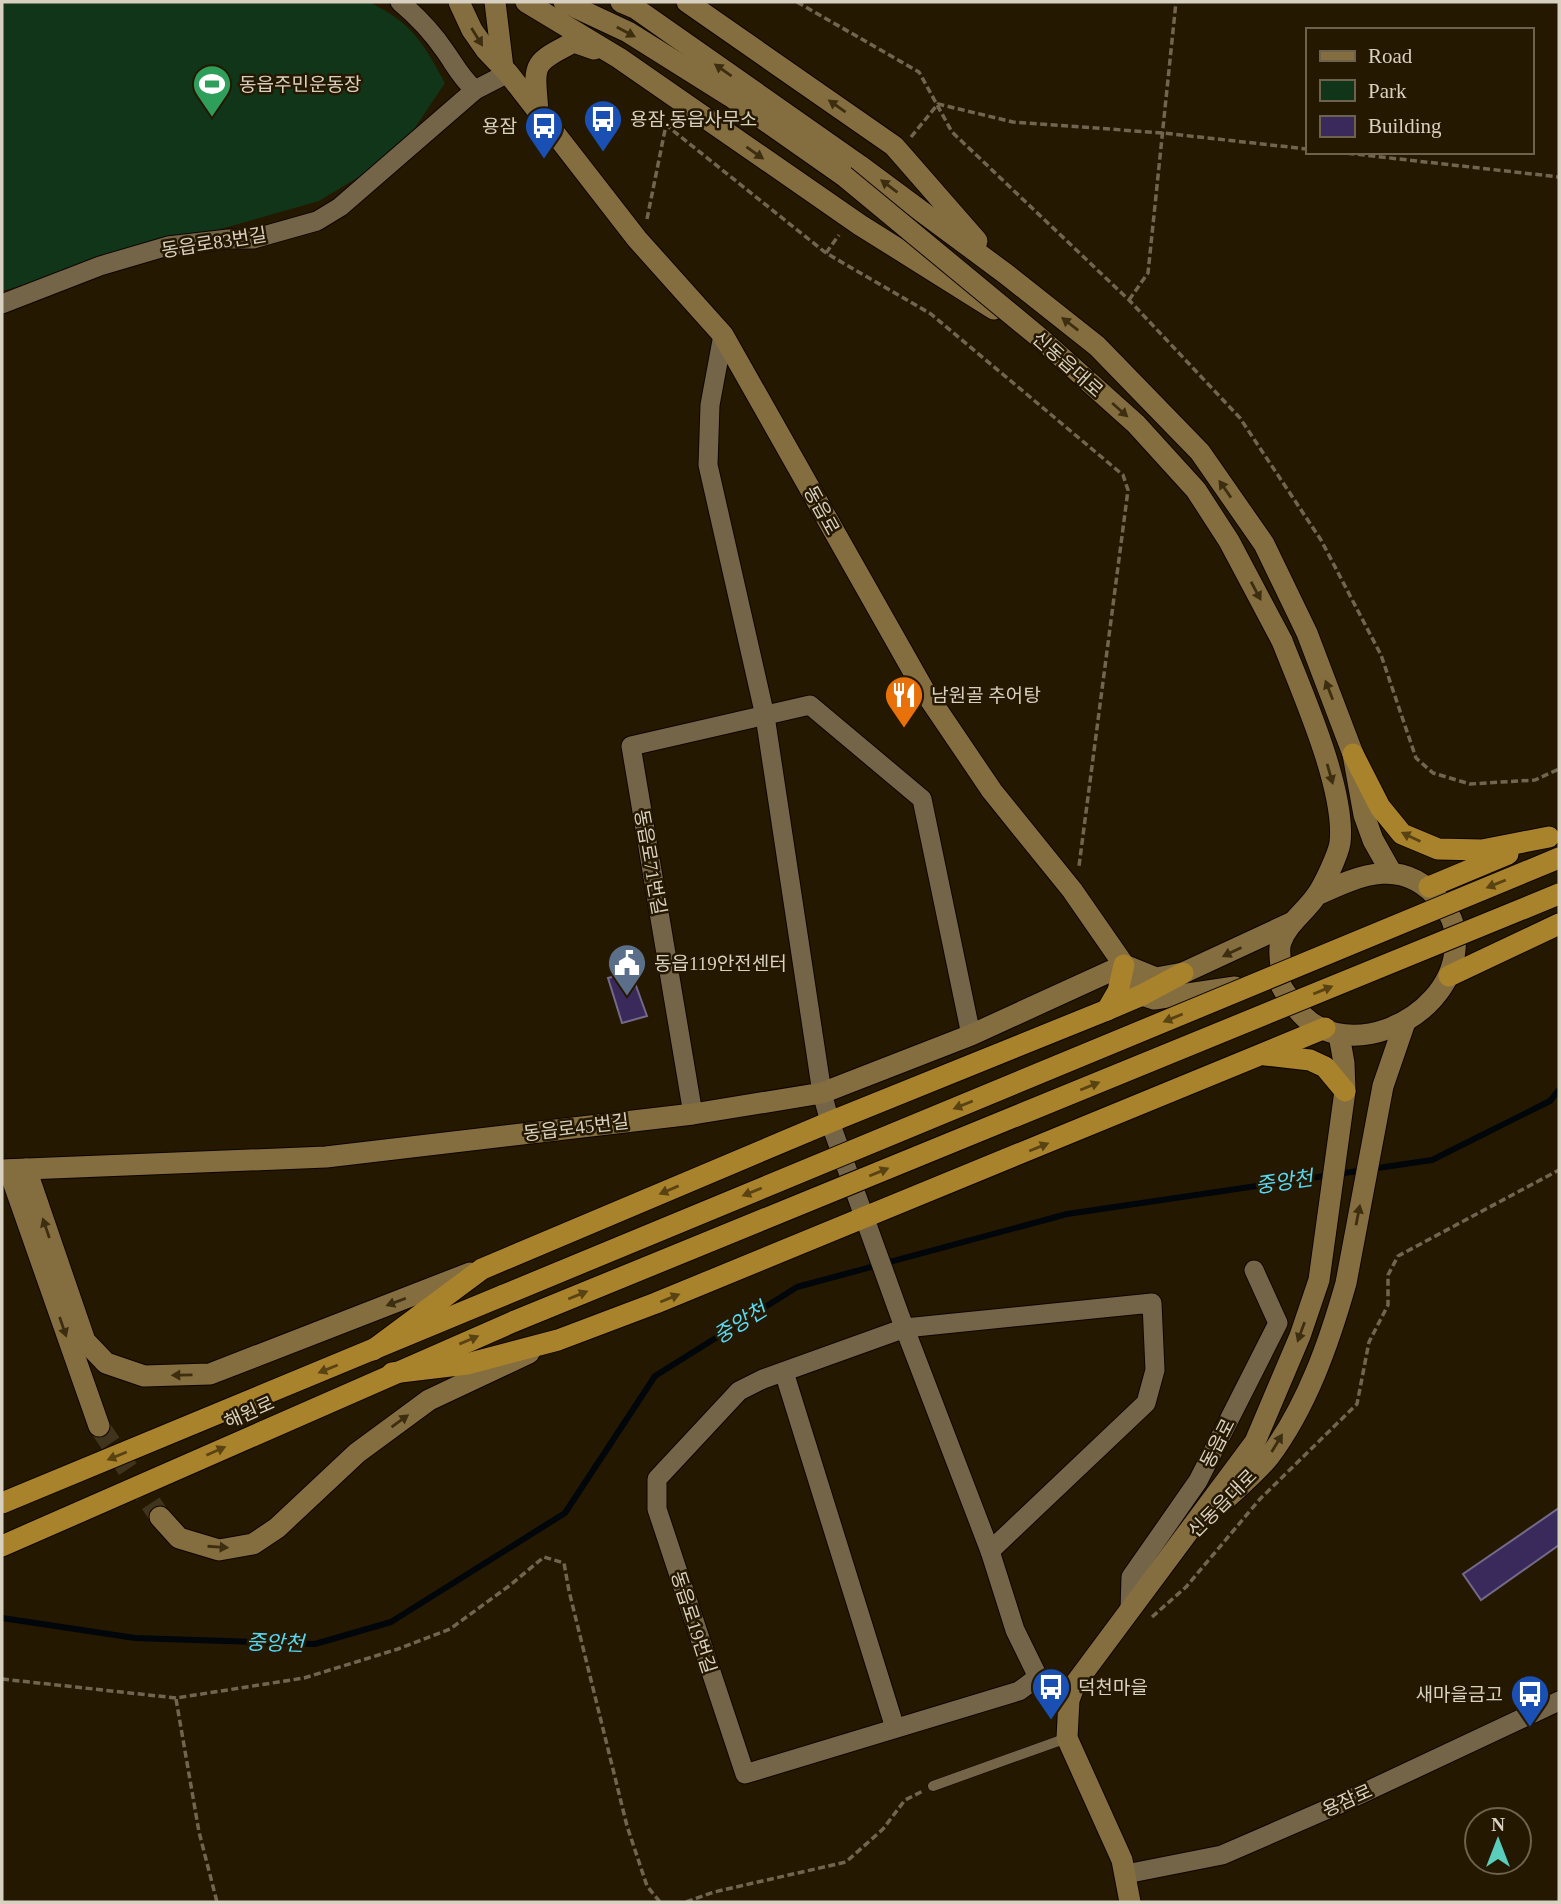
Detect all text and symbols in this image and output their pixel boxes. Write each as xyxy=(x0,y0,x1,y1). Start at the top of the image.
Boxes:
one-way arrow xyxy=(616,26,635,38)
one-way arrow xyxy=(471,28,484,47)
legend xyxy=(1306,28,1533,154)
text: Road xyxy=(1368,44,1413,68)
sports icon: 동읍주민운동장 xyxy=(191,63,233,118)
one-way arrow xyxy=(714,63,732,77)
place label: 동읍주민운동장 xyxy=(239,74,361,95)
text: Park xyxy=(1368,79,1407,103)
bus stop icon: 용잠.동읍사무소 xyxy=(582,98,624,153)
one-way arrow xyxy=(828,99,846,113)
bus stop icon: 용잠 xyxy=(523,105,565,160)
place label: 용잠.동읍사무소 xyxy=(630,109,757,130)
text: Building xyxy=(1368,114,1442,138)
place label: 용잠 xyxy=(482,116,518,137)
one-way arrow xyxy=(746,146,765,159)
one-way arrow xyxy=(880,179,898,194)
street label: 동읍로83번길 xyxy=(160,224,268,261)
one-way arrow xyxy=(1061,317,1079,332)
street label: 신동읍대로 xyxy=(1028,327,1107,401)
one-way arrow xyxy=(1111,402,1129,418)
one-way arrow xyxy=(1218,480,1232,498)
street label: 동읍로 xyxy=(800,482,843,538)
one-way arrow xyxy=(1250,581,1262,600)
restaurant icon: 남원골 추어탕 xyxy=(883,674,925,729)
one-way arrow xyxy=(1323,680,1334,701)
place label: 남원골 추어탕 xyxy=(931,685,1041,706)
one-way arrow xyxy=(1325,764,1335,785)
street label: 동읍로71번길 xyxy=(631,808,670,916)
one-way arrow xyxy=(1401,831,1422,843)
one-way arrow xyxy=(1486,879,1507,890)
public building icon: 동읍119안전센터 xyxy=(606,942,648,997)
one-way arrow xyxy=(1222,946,1242,957)
place label: 동읍119안전센터 xyxy=(654,953,787,974)
one-way arrow xyxy=(1313,985,1334,996)
one-way arrow xyxy=(1163,1012,1183,1024)
one-way arrow xyxy=(1080,1080,1101,1091)
one-way arrow xyxy=(952,1100,973,1111)
street label: 동읍로45번길 xyxy=(522,1111,630,1144)
one-way arrow xyxy=(1029,1141,1050,1152)
one-way arrow xyxy=(869,1166,890,1177)
water label: 중앙천 xyxy=(1254,1166,1317,1198)
one-way arrow xyxy=(659,1184,679,1196)
one-way arrow xyxy=(742,1187,763,1198)
one-way arrow xyxy=(1353,1204,1364,1226)
one-way arrow xyxy=(40,1218,51,1239)
one-way arrow xyxy=(568,1289,588,1301)
one-way arrow xyxy=(659,1292,680,1303)
water label: 중앙천 xyxy=(709,1296,773,1349)
one-way arrow xyxy=(385,1297,406,1308)
one-way arrow xyxy=(58,1317,69,1338)
one-way arrow xyxy=(1295,1322,1306,1343)
one-way arrow xyxy=(459,1334,479,1346)
one-way arrow xyxy=(317,1364,338,1375)
one-way arrow xyxy=(171,1369,193,1381)
street label: 해원로 xyxy=(221,1392,277,1433)
one-way arrow xyxy=(391,1415,409,1429)
street label: 동읍로 xyxy=(1196,1415,1239,1471)
one-way arrow xyxy=(1271,1433,1284,1452)
one-way arrow xyxy=(206,1445,226,1457)
one-way arrow xyxy=(107,1450,128,1461)
street label: 신동읍대로 xyxy=(1184,1465,1261,1542)
one-way arrow xyxy=(207,1542,229,1553)
street label: 동읍로19번길 xyxy=(667,1568,720,1676)
water label: 중앙천 xyxy=(246,1630,307,1656)
bus stop icon: 덕천마을 xyxy=(1030,1666,1072,1721)
bus stop icon: 새마을금고 xyxy=(1509,1673,1551,1728)
place label: 덕천마을 xyxy=(1078,1677,1148,1698)
place label: 새마을금고 xyxy=(1416,1684,1503,1705)
street label: 용잠로 xyxy=(1319,1780,1375,1821)
north arrow xyxy=(1463,1806,1533,1876)
text: N xyxy=(1491,1814,1505,1835)

